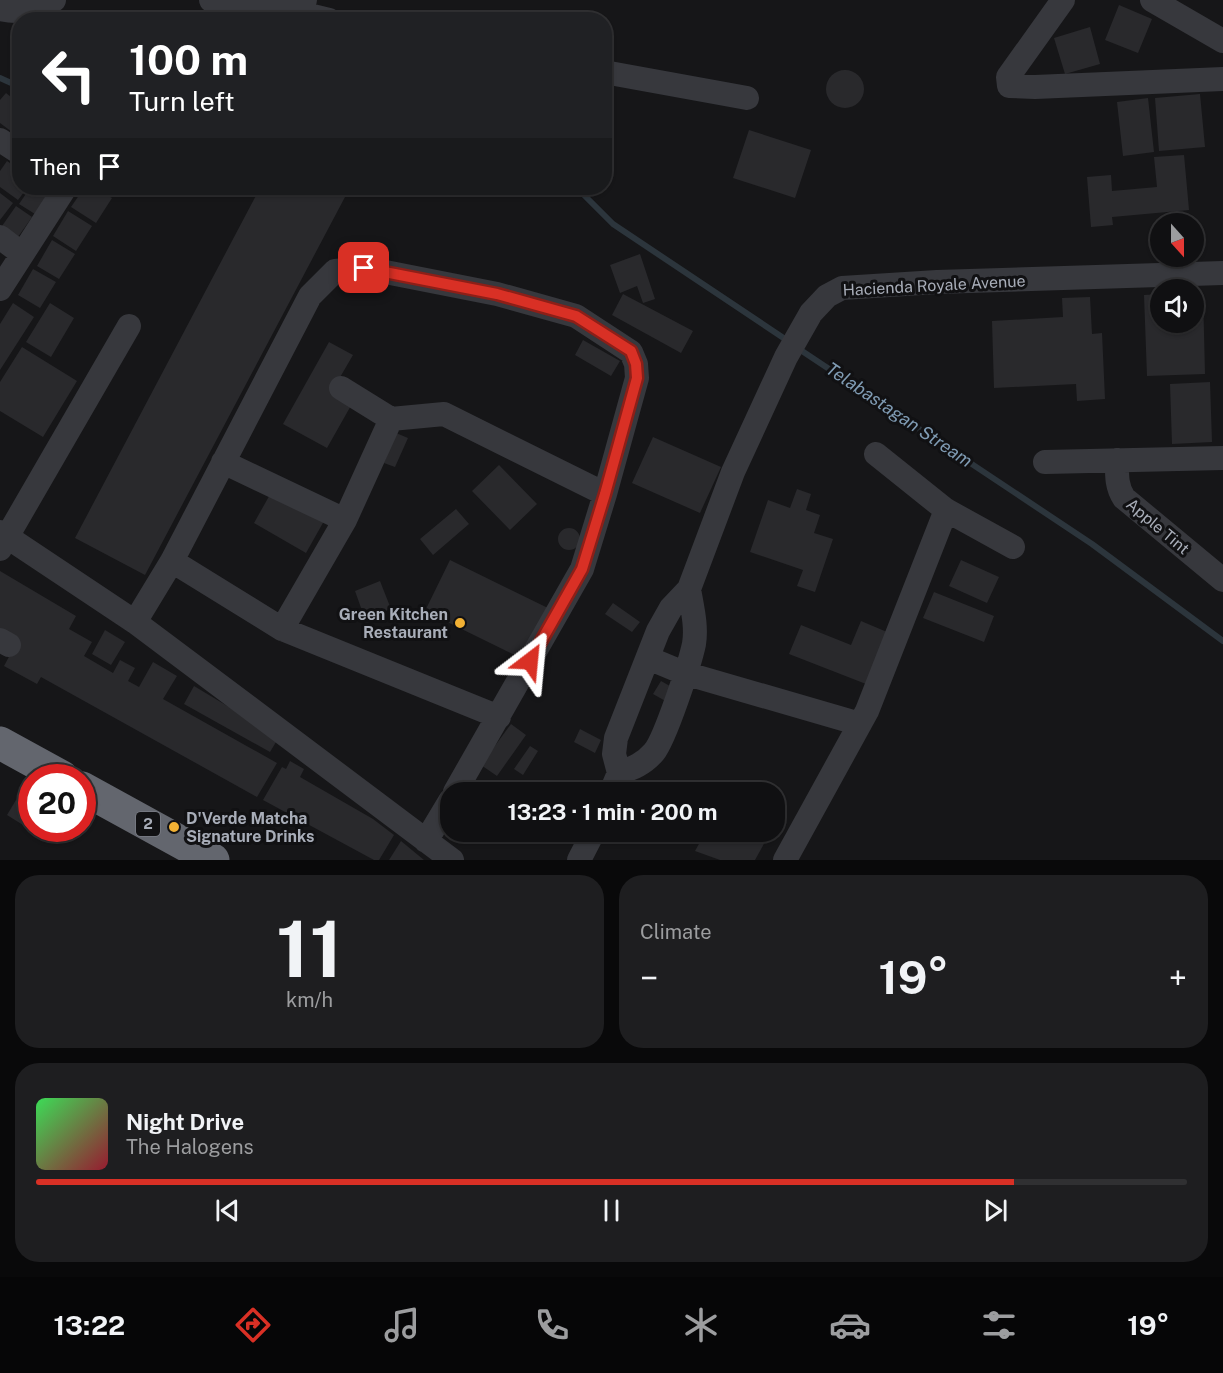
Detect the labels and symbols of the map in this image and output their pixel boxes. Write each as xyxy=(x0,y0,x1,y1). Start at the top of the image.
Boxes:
north arrow xyxy=(1150,213,1204,267)
pin xyxy=(338,242,389,293)
street label: Hacienda Royale Avenue xyxy=(842,271,1026,300)
water label: Telabastagan Stream xyxy=(822,358,976,471)
street label: Apple Tint xyxy=(1122,495,1193,558)
place label: Green Kitchen Restaurant xyxy=(339,605,448,642)
marker: Green Kitchen Restaurant xyxy=(453,616,467,630)
position arrow xyxy=(498,629,562,693)
speed limit sign: 20 xyxy=(18,764,96,842)
place label: D'Verde Matcha Signature Drinks xyxy=(186,809,314,846)
road number: 2 xyxy=(136,812,160,836)
marker: D'Verde Matcha Signature Drinks xyxy=(167,820,181,834)

